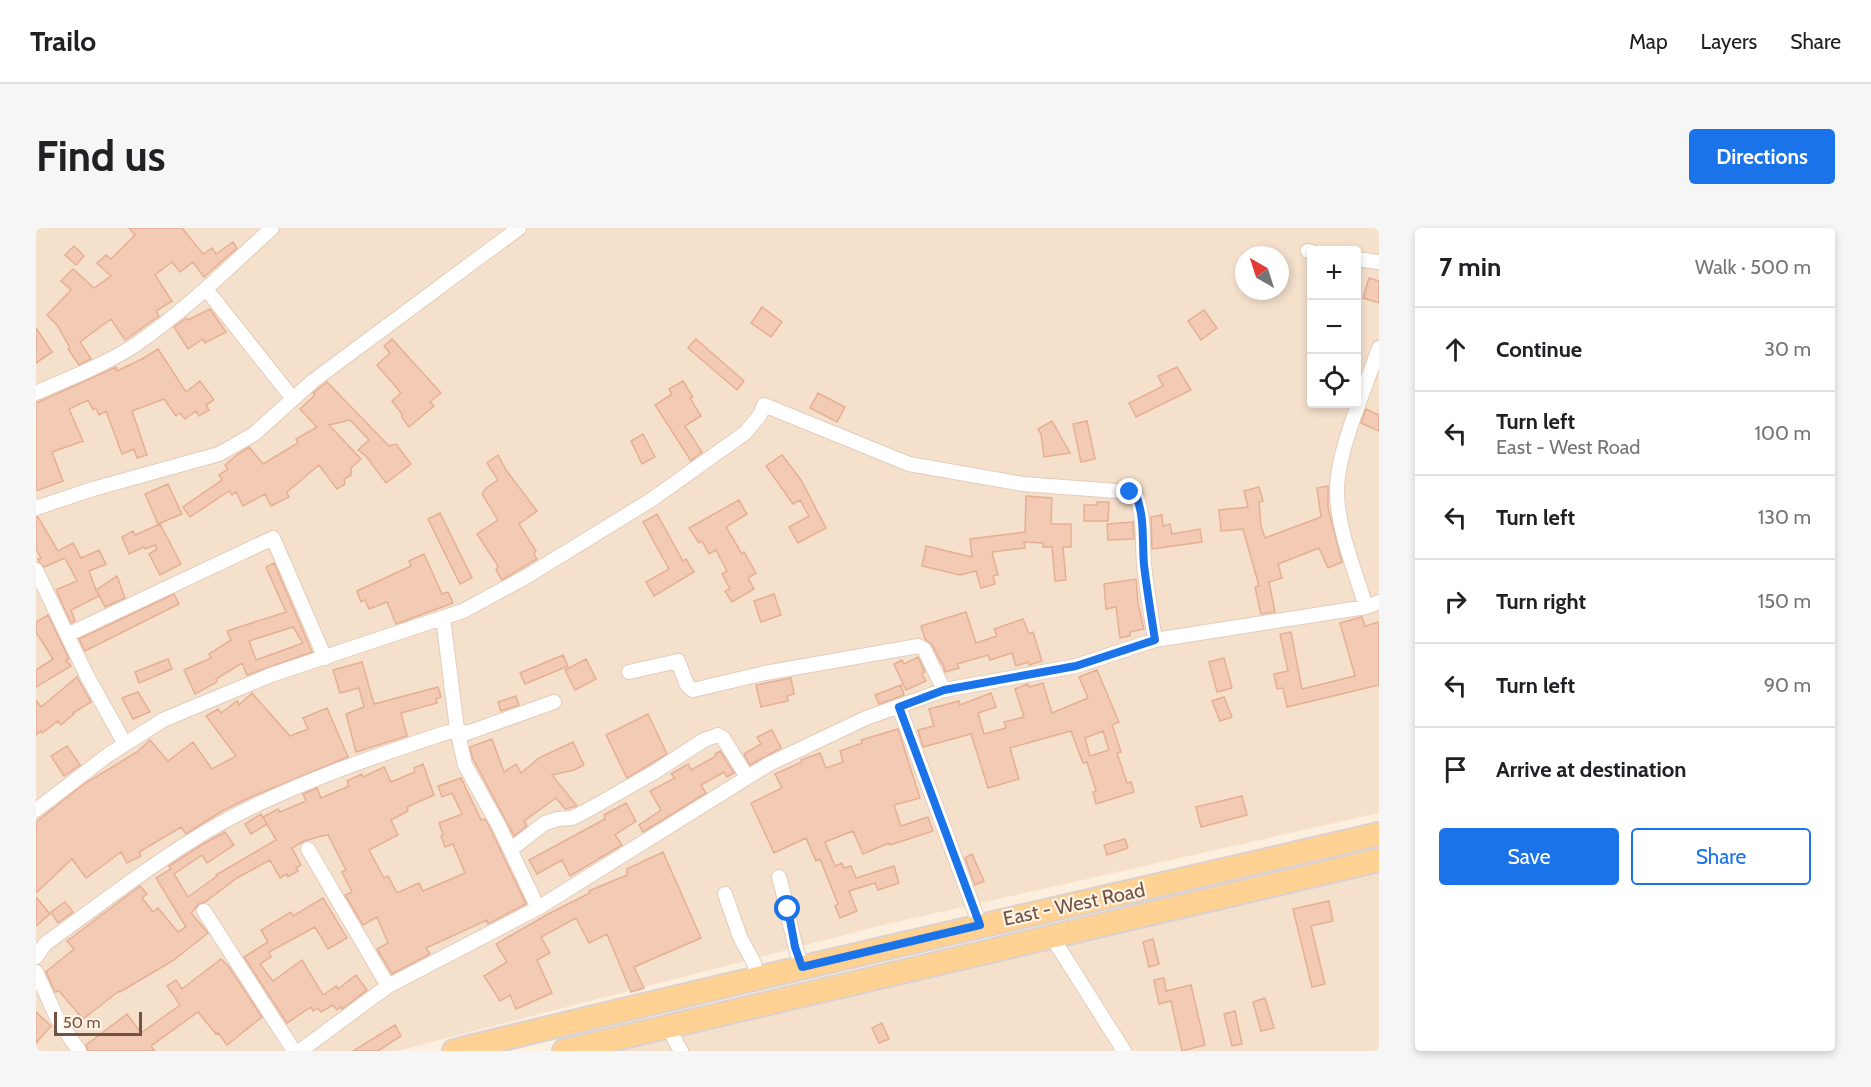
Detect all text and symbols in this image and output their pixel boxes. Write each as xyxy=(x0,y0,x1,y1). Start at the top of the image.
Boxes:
text: Trailo xyxy=(30,24,96,58)
text: Map xyxy=(1629,29,1668,54)
text: Layers xyxy=(1701,29,1757,54)
text: Share xyxy=(1790,29,1841,54)
button: Directions xyxy=(1689,129,1835,184)
text: Find us xyxy=(36,130,165,182)
north arrow xyxy=(1235,246,1289,300)
map controls xyxy=(1307,246,1361,408)
button: + xyxy=(1307,246,1361,300)
text: 7 min xyxy=(1439,251,1501,283)
text: Walk · 500 m xyxy=(1695,255,1811,279)
button: − xyxy=(1307,300,1361,354)
icon: ahead xyxy=(1439,333,1472,366)
text: Continue xyxy=(1496,336,1582,363)
text: 30 m xyxy=(1764,337,1811,361)
button: locate xyxy=(1307,354,1361,408)
text: Turn left xyxy=(1496,408,1575,435)
icon: left xyxy=(1439,417,1472,450)
text: 100 m xyxy=(1755,421,1811,445)
text: East - West Road xyxy=(1496,435,1640,459)
route end xyxy=(1116,478,1142,504)
icon: left xyxy=(1439,501,1472,534)
text: Turn left xyxy=(1496,504,1575,531)
text: 130 m xyxy=(1758,505,1811,529)
icon: right xyxy=(1439,585,1472,618)
text: Turn right xyxy=(1496,588,1586,615)
text: 150 m xyxy=(1758,589,1811,613)
icon: left xyxy=(1439,669,1472,702)
text: Turn left xyxy=(1496,672,1575,699)
text: 90 m xyxy=(1764,673,1811,697)
icon: arrive xyxy=(1439,753,1472,786)
text: Arrive at destination xyxy=(1496,756,1686,783)
button: Save xyxy=(1439,828,1619,885)
button: Share xyxy=(1631,828,1811,885)
street label: East - West Road xyxy=(1001,877,1147,931)
route start xyxy=(774,895,800,921)
scale bar xyxy=(54,1009,142,1036)
text: 50 m xyxy=(63,1013,100,1032)

